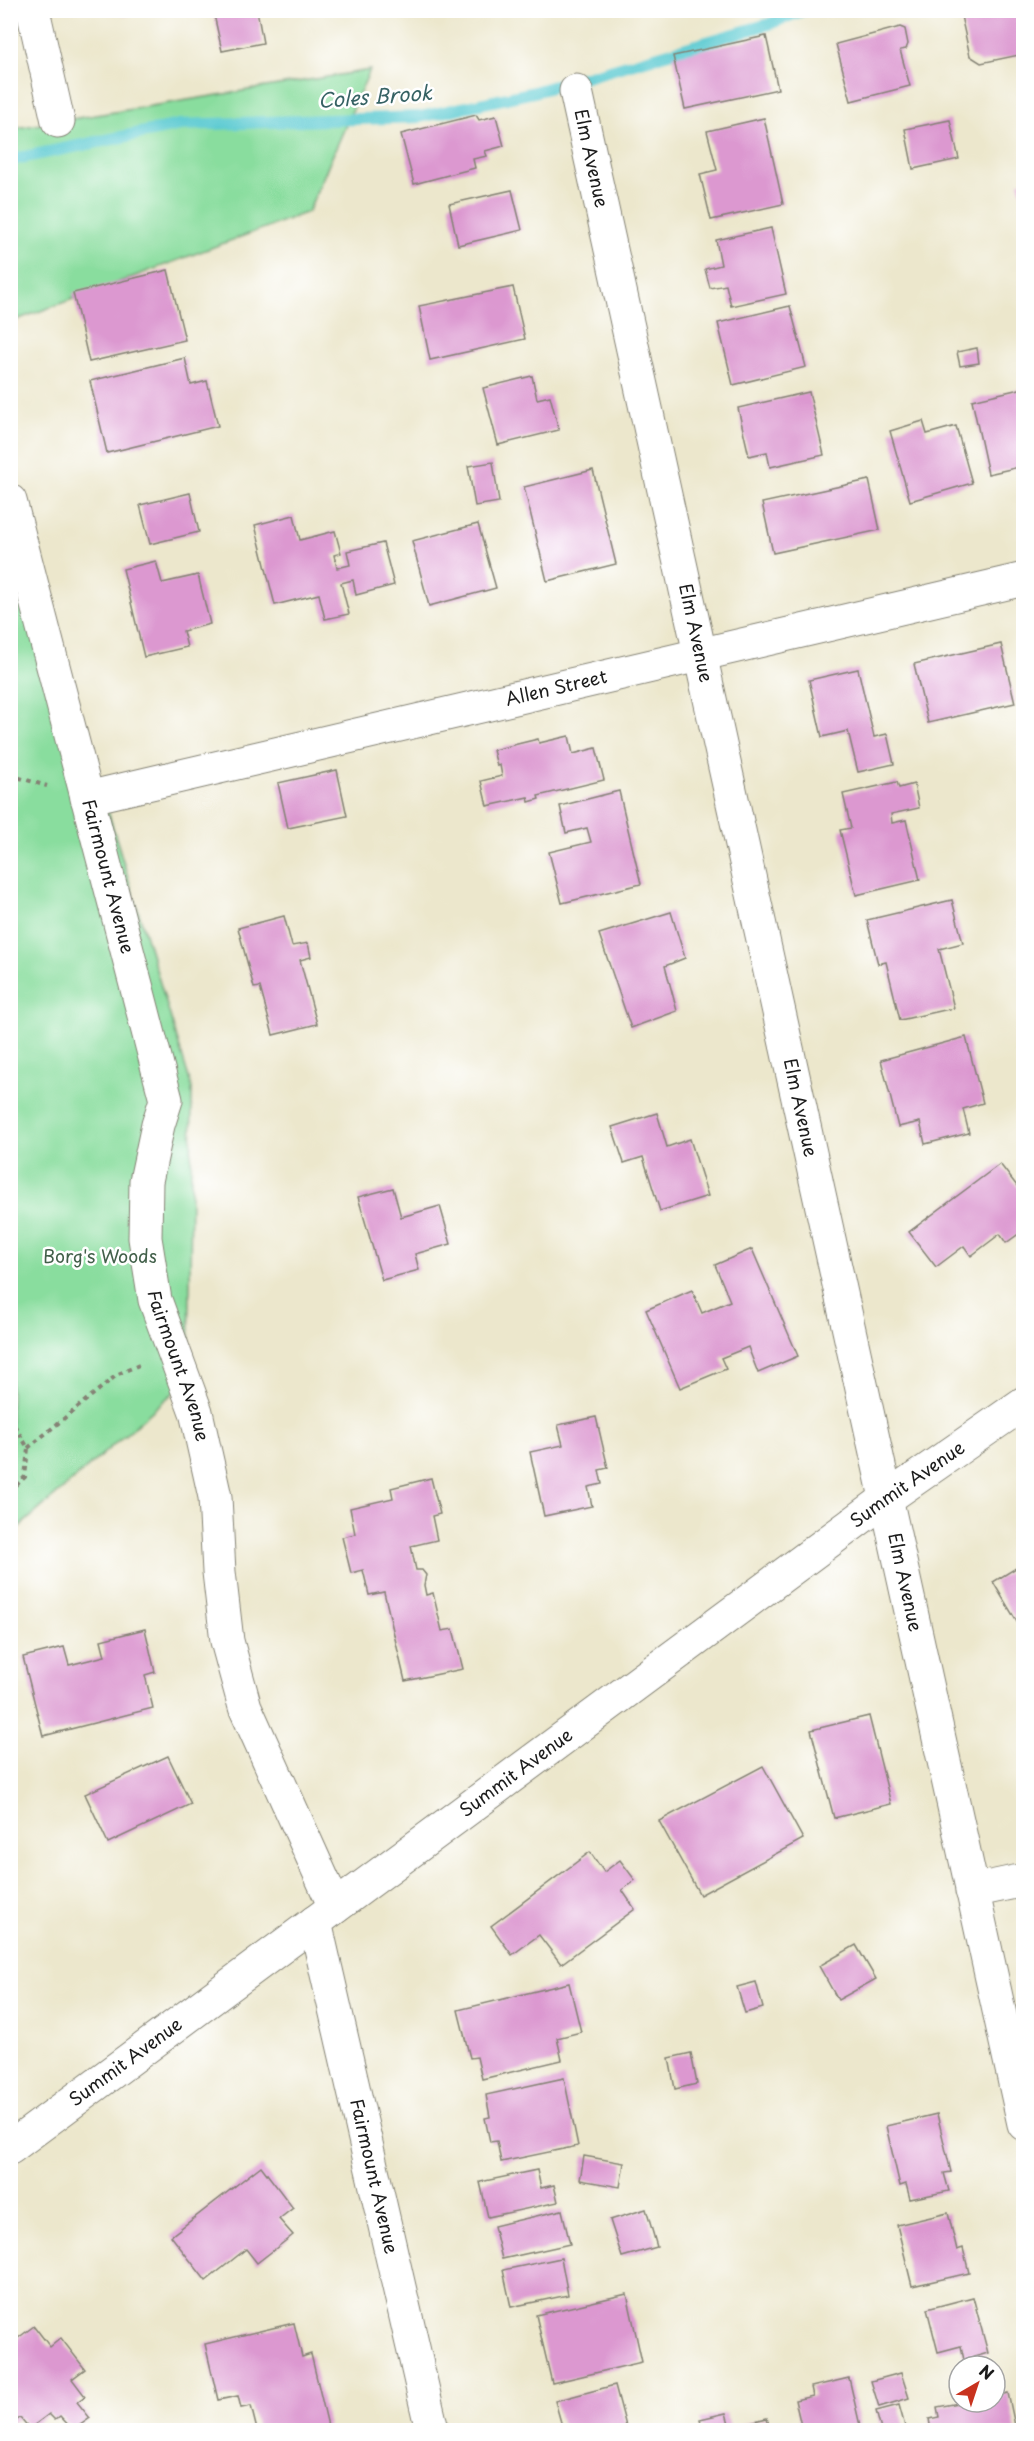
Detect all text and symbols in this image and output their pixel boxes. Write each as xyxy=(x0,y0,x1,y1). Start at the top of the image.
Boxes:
water label: Coles Brook xyxy=(317,77,434,115)
street label: Elm Avenue xyxy=(568,106,616,210)
street label: Elm Avenue xyxy=(673,581,721,685)
street label: Allen Street xyxy=(502,662,610,712)
street label: Fairmount Avenue xyxy=(76,796,142,956)
street label: Elm Avenue xyxy=(778,1055,826,1159)
park label: Borg's Woods xyxy=(43,1242,157,1269)
street label: Fairmount Avenue xyxy=(142,1288,217,1444)
street label: Summit Avenue xyxy=(844,1433,970,1533)
street label: Elm Avenue xyxy=(882,1530,930,1634)
street label: Summit Avenue xyxy=(453,1721,578,1823)
street label: Summit Avenue xyxy=(63,2010,187,2112)
street label: Fairmount Avenue xyxy=(344,2096,406,2256)
north arrow xyxy=(947,2354,1007,2414)
text: N xyxy=(975,2358,1000,2385)

